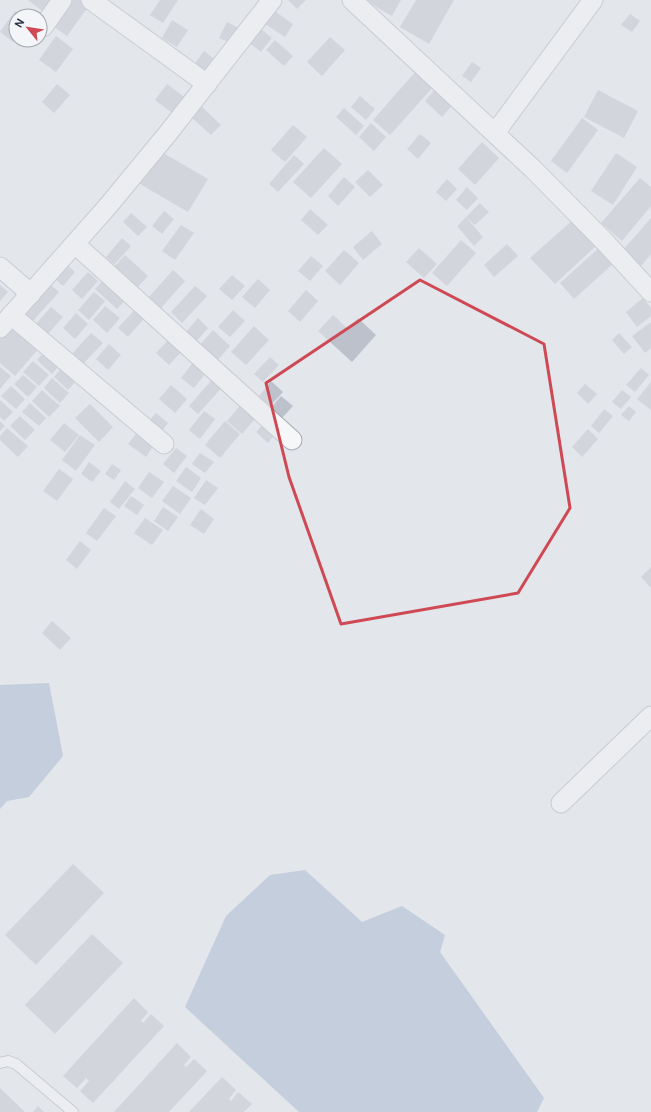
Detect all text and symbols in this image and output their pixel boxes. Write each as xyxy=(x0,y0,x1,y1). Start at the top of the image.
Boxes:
north arrow xyxy=(8,8,48,48)
text: N xyxy=(11,16,27,30)

